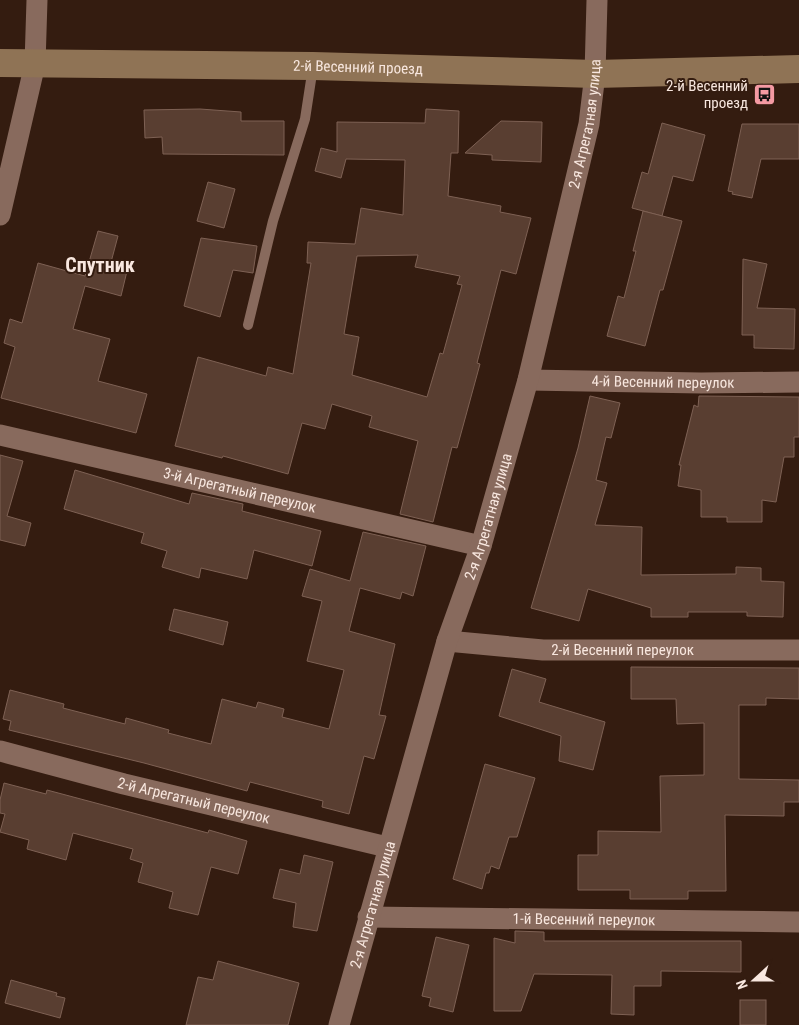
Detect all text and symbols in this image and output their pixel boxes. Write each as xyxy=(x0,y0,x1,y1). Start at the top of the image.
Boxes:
street label: 2-й Весенний проезд xyxy=(293,57,423,78)
street label: 2-я Агрегатная улица xyxy=(565,59,604,190)
place label: 2-й Весенний проезд xyxy=(666,77,748,112)
bus stop icon: 2-й Весенний проезд xyxy=(752,83,776,107)
district label: Спутник xyxy=(65,253,135,277)
street label: 4-й Весенний переулок xyxy=(591,372,734,392)
street label: 2-я Агрегатная улица xyxy=(461,451,516,582)
street label: 3-й Агрегатный переулок xyxy=(162,464,318,517)
street label: 2-й Весенний переулок xyxy=(551,641,694,659)
street label: 2-й Агрегатный переулок xyxy=(115,774,272,828)
street label: 2-я Агрегатная улица xyxy=(346,839,399,970)
street label: 1-й Весенний переулок xyxy=(512,910,655,929)
north arrow xyxy=(729,955,779,1005)
text: N xyxy=(733,978,751,992)

